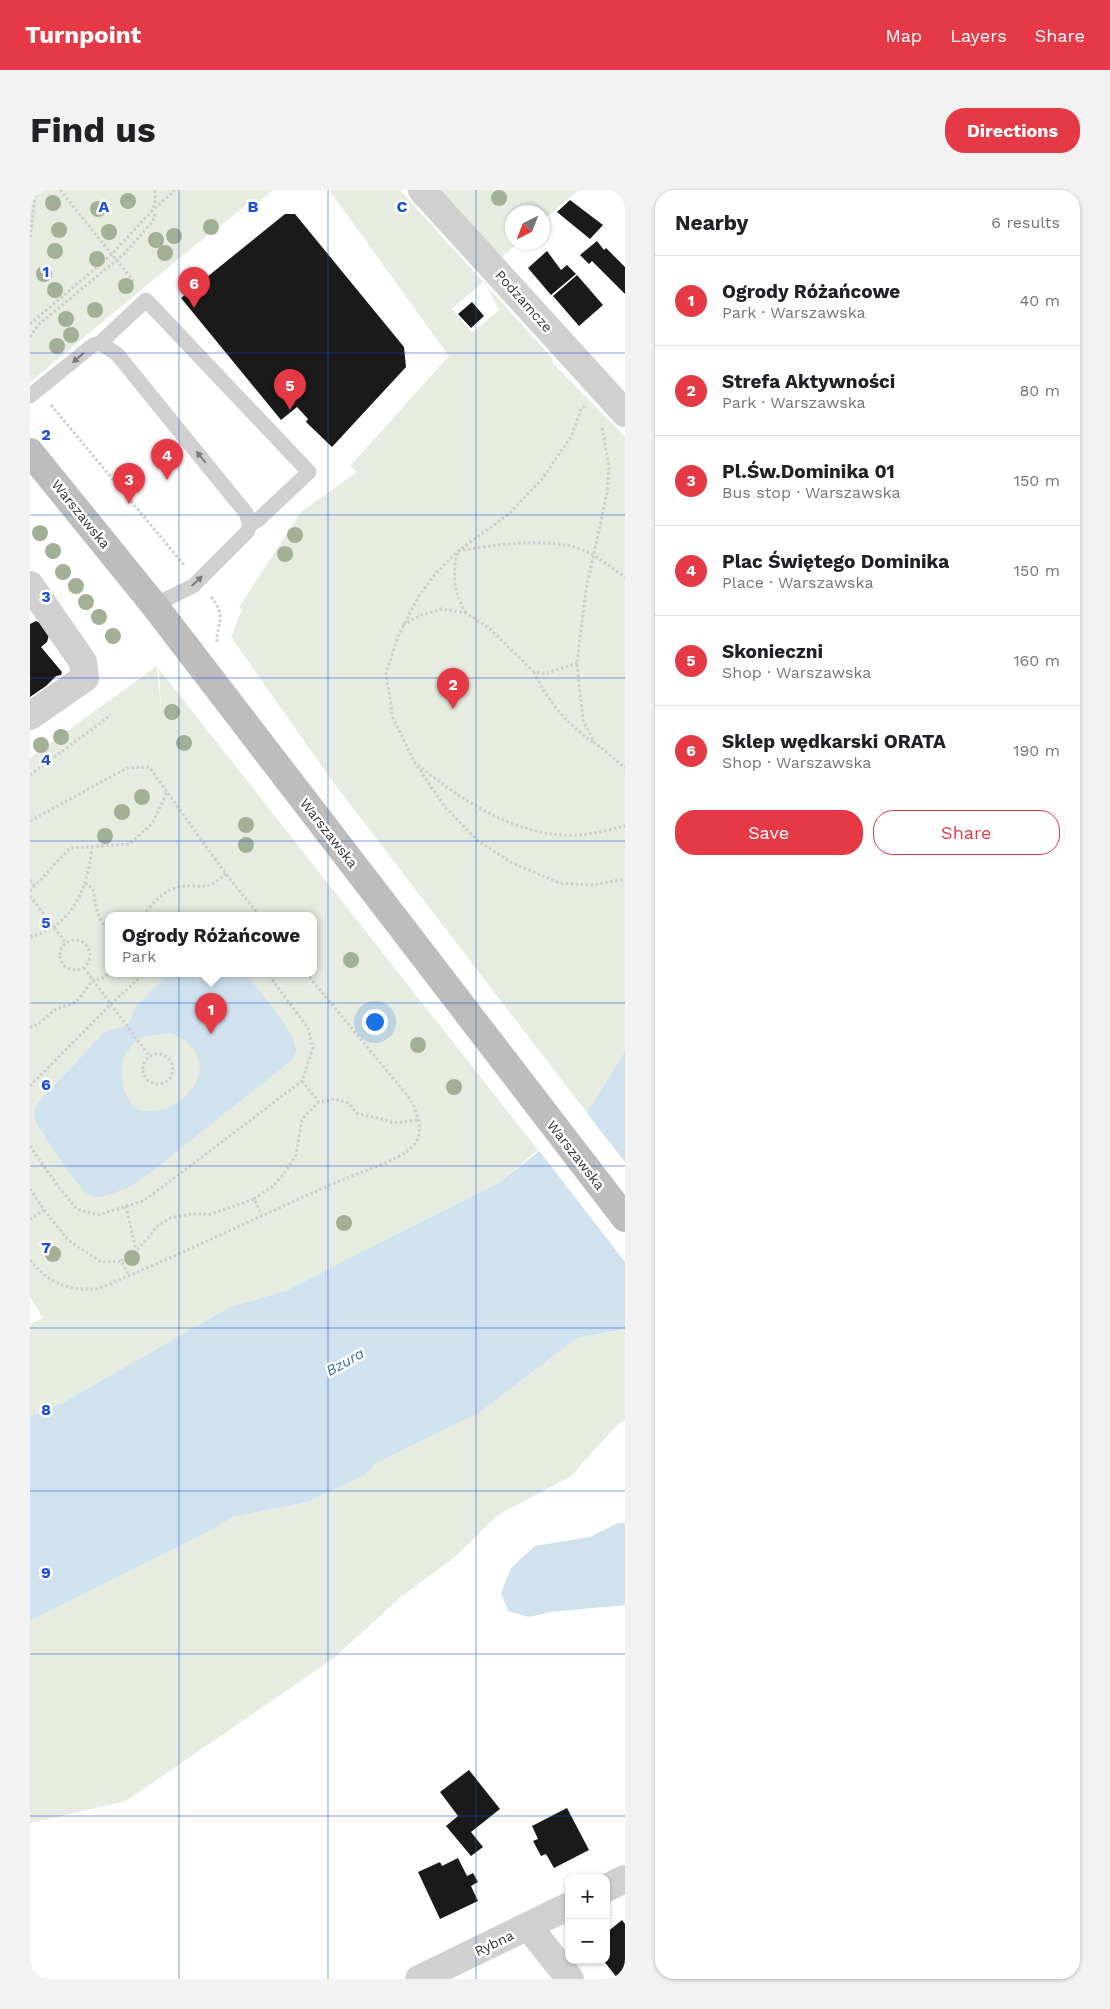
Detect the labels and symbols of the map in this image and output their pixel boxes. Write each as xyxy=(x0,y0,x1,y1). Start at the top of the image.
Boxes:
text: A xyxy=(99,197,110,216)
text: B xyxy=(248,197,259,216)
text: C xyxy=(397,197,408,216)
north arrow xyxy=(505,205,550,250)
text: 1 xyxy=(43,262,49,281)
pin: 6 xyxy=(178,267,210,308)
street label: Podzamcze xyxy=(492,267,556,335)
one-way arrow xyxy=(73,352,85,364)
pin: 5 xyxy=(274,369,306,410)
text: 2 xyxy=(41,425,51,444)
pin: 4 xyxy=(151,439,183,480)
one-way arrow xyxy=(195,451,206,464)
pin: 3 xyxy=(113,463,145,504)
street label: Warszawska xyxy=(49,477,114,552)
one-way arrow xyxy=(190,575,202,587)
text: 3 xyxy=(41,587,51,606)
pin: 2 xyxy=(437,668,469,709)
text: 4 xyxy=(41,750,51,769)
street label: Warszawska xyxy=(297,795,361,871)
text: 5 xyxy=(41,913,51,932)
pin: 1 xyxy=(195,993,227,1034)
your location xyxy=(362,1009,388,1035)
text: 6 xyxy=(41,1075,51,1094)
street label: Warszawska xyxy=(544,1117,608,1193)
text: 7 xyxy=(41,1238,51,1257)
water label: Bzura xyxy=(323,1344,367,1380)
text: 8 xyxy=(41,1400,51,1419)
text: 9 xyxy=(41,1563,51,1582)
street label: Rybna xyxy=(472,1927,516,1959)

